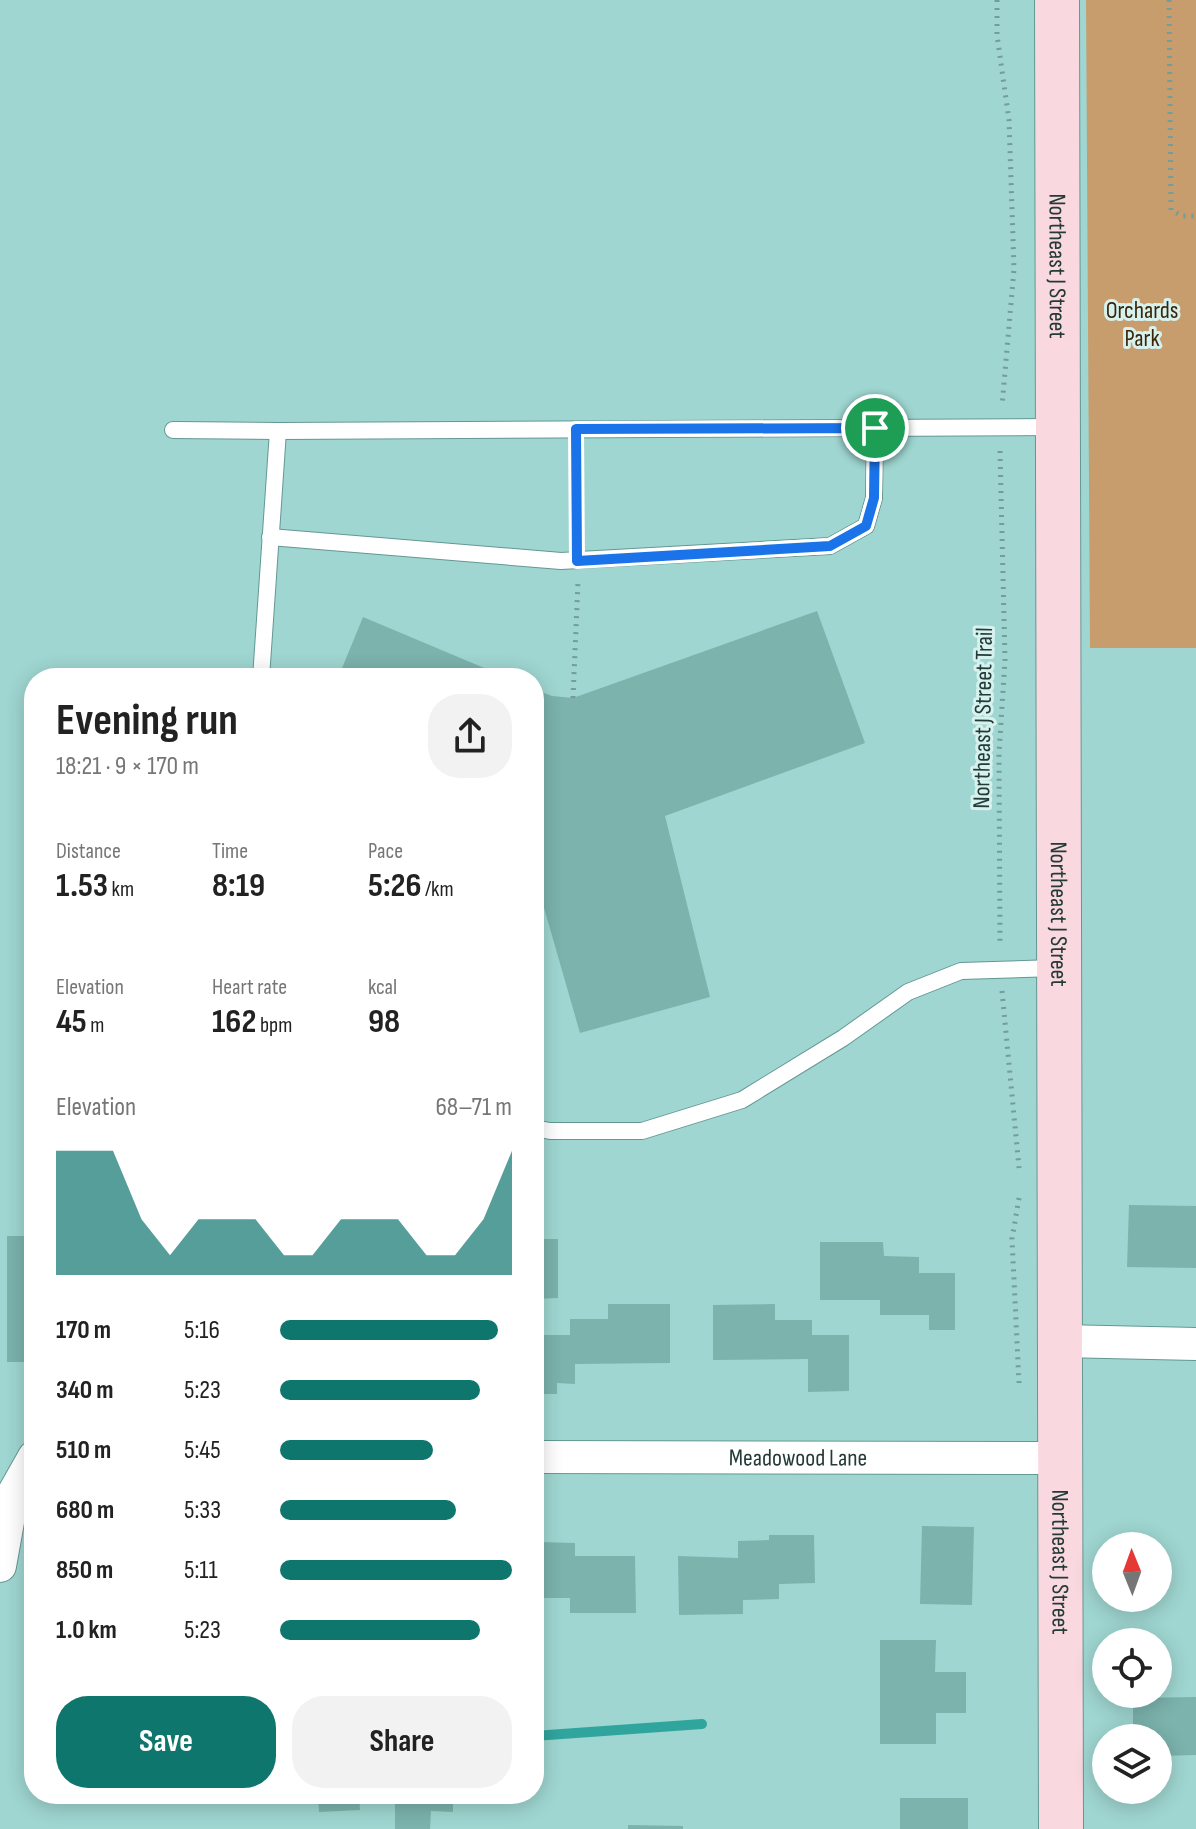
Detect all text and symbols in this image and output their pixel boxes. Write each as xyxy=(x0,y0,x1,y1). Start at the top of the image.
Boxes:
street label: Northeast J Street xyxy=(1043,193,1072,339)
park label: Orchards Park xyxy=(1106,296,1178,353)
pin xyxy=(841,394,909,462)
icon: arrive xyxy=(853,406,897,450)
street label: Northeast J Street Trail xyxy=(967,627,999,809)
text: Evening run xyxy=(56,694,238,747)
button: share xyxy=(428,694,512,778)
text: 18:21 · 9 × 170 m xyxy=(56,751,199,782)
text: Distance xyxy=(56,838,121,865)
text: Time xyxy=(212,838,248,865)
text: Pace xyxy=(368,838,403,865)
street label: Northeast J Street xyxy=(1044,841,1074,987)
text: 1.53 xyxy=(56,865,108,906)
text: 8:19 xyxy=(212,865,265,906)
text: 5:26 xyxy=(368,865,421,906)
text: km xyxy=(108,876,134,903)
text: /km xyxy=(421,876,454,903)
text: Elevation xyxy=(56,974,124,1001)
text: Heart rate xyxy=(212,974,287,1001)
text: kcal xyxy=(368,974,397,1001)
text: 45 xyxy=(56,1001,87,1042)
text: 162 xyxy=(212,1001,256,1042)
text: 98 xyxy=(368,1001,400,1042)
text: m xyxy=(87,1012,104,1039)
text: bpm xyxy=(256,1012,292,1039)
text: Elevation xyxy=(56,1092,136,1123)
text: 68–71 m xyxy=(435,1092,512,1123)
text: 170 m xyxy=(56,1315,111,1346)
text: 5:16 xyxy=(184,1315,220,1346)
text: 340 m xyxy=(56,1375,113,1406)
text: 5:23 xyxy=(184,1375,221,1406)
text: 510 m xyxy=(56,1435,111,1466)
text: 5:45 xyxy=(184,1435,221,1466)
street label: Meadowood Lane xyxy=(729,1443,867,1472)
street label: Northeast J Street xyxy=(1046,1489,1075,1635)
text: 680 m xyxy=(56,1495,114,1526)
text: 5:33 xyxy=(184,1495,221,1526)
north arrow xyxy=(1092,1532,1172,1612)
map controls xyxy=(1092,1532,1172,1804)
text: 850 m xyxy=(56,1555,113,1586)
text: 5:11 xyxy=(184,1555,218,1586)
text: 1.0 km xyxy=(56,1615,117,1646)
text: 5:23 xyxy=(184,1615,221,1646)
button: locate xyxy=(1092,1628,1172,1708)
button: Save xyxy=(56,1696,276,1788)
button: Share xyxy=(292,1696,512,1788)
button: layers xyxy=(1092,1724,1172,1804)

